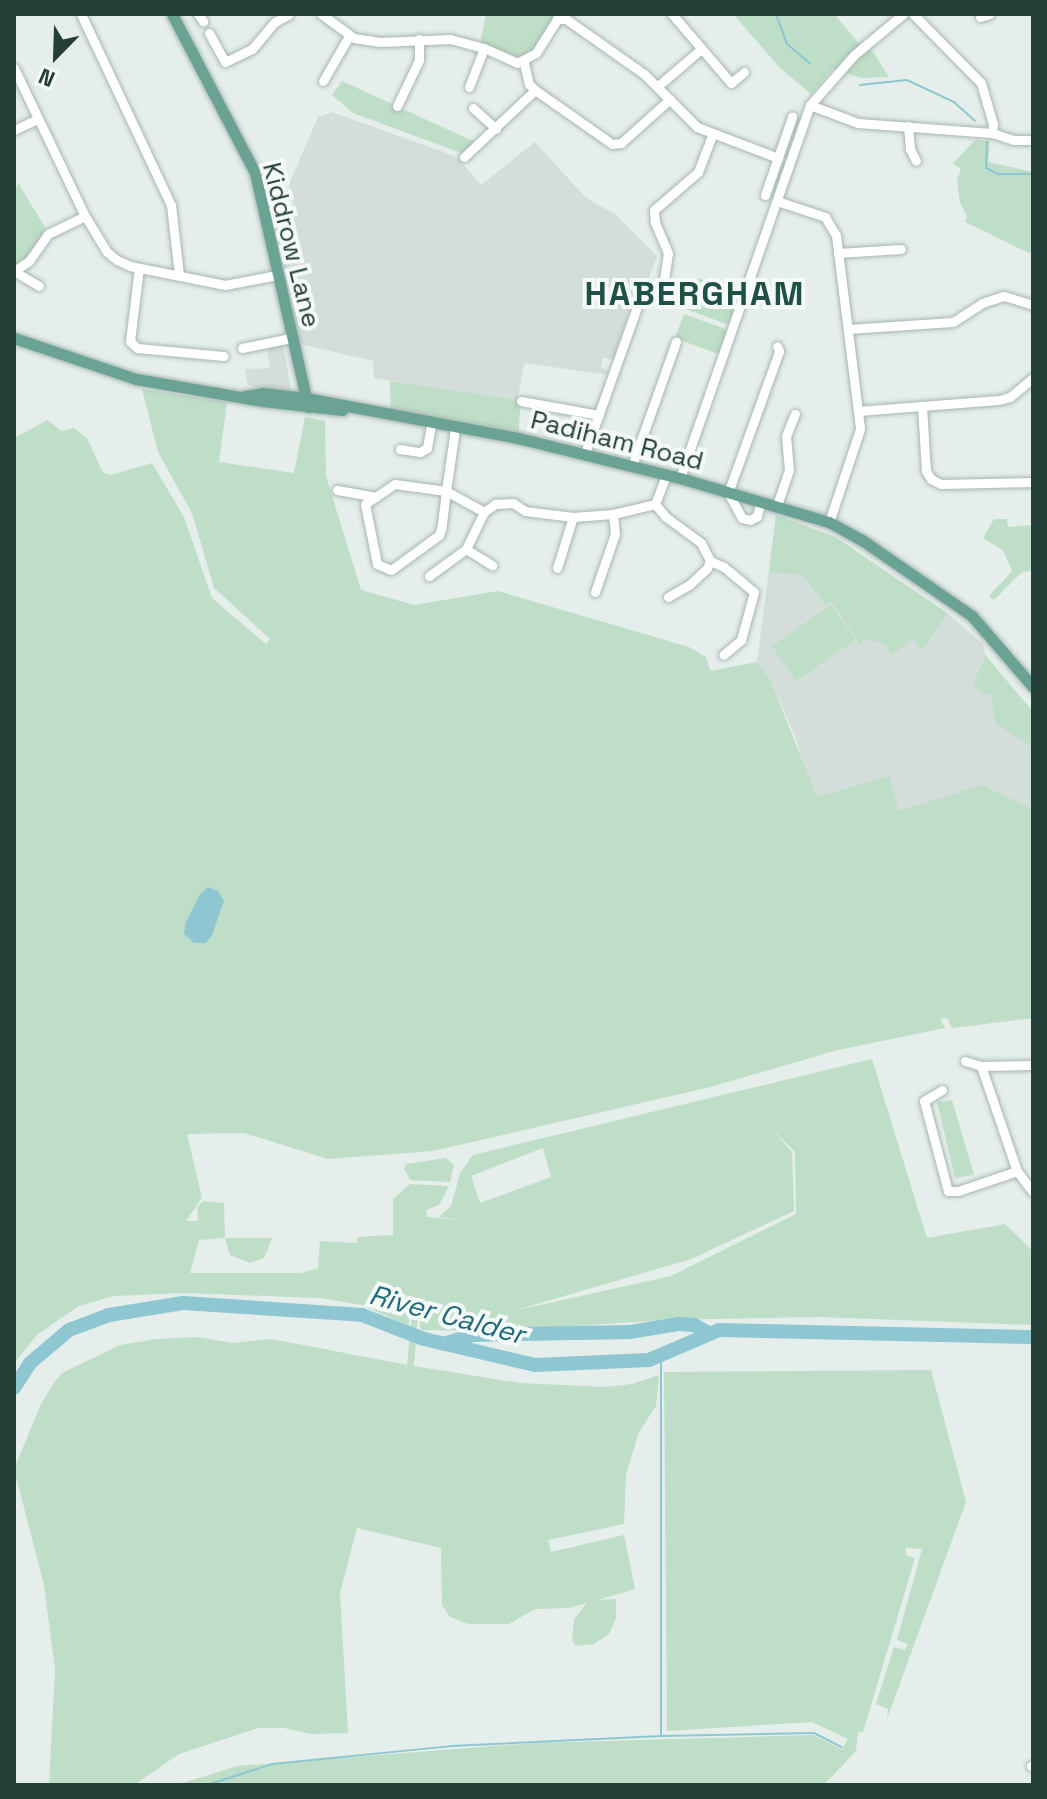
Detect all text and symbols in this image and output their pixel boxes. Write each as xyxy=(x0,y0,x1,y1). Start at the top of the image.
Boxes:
north arrow xyxy=(16,16,96,96)
text: N xyxy=(34,62,59,94)
street label: Kiddrow Lane xyxy=(255,159,327,331)
district label: HABERGHAM xyxy=(584,274,806,314)
street label: Padiham Road xyxy=(527,404,707,478)
water label: River Calder xyxy=(366,1277,528,1351)

